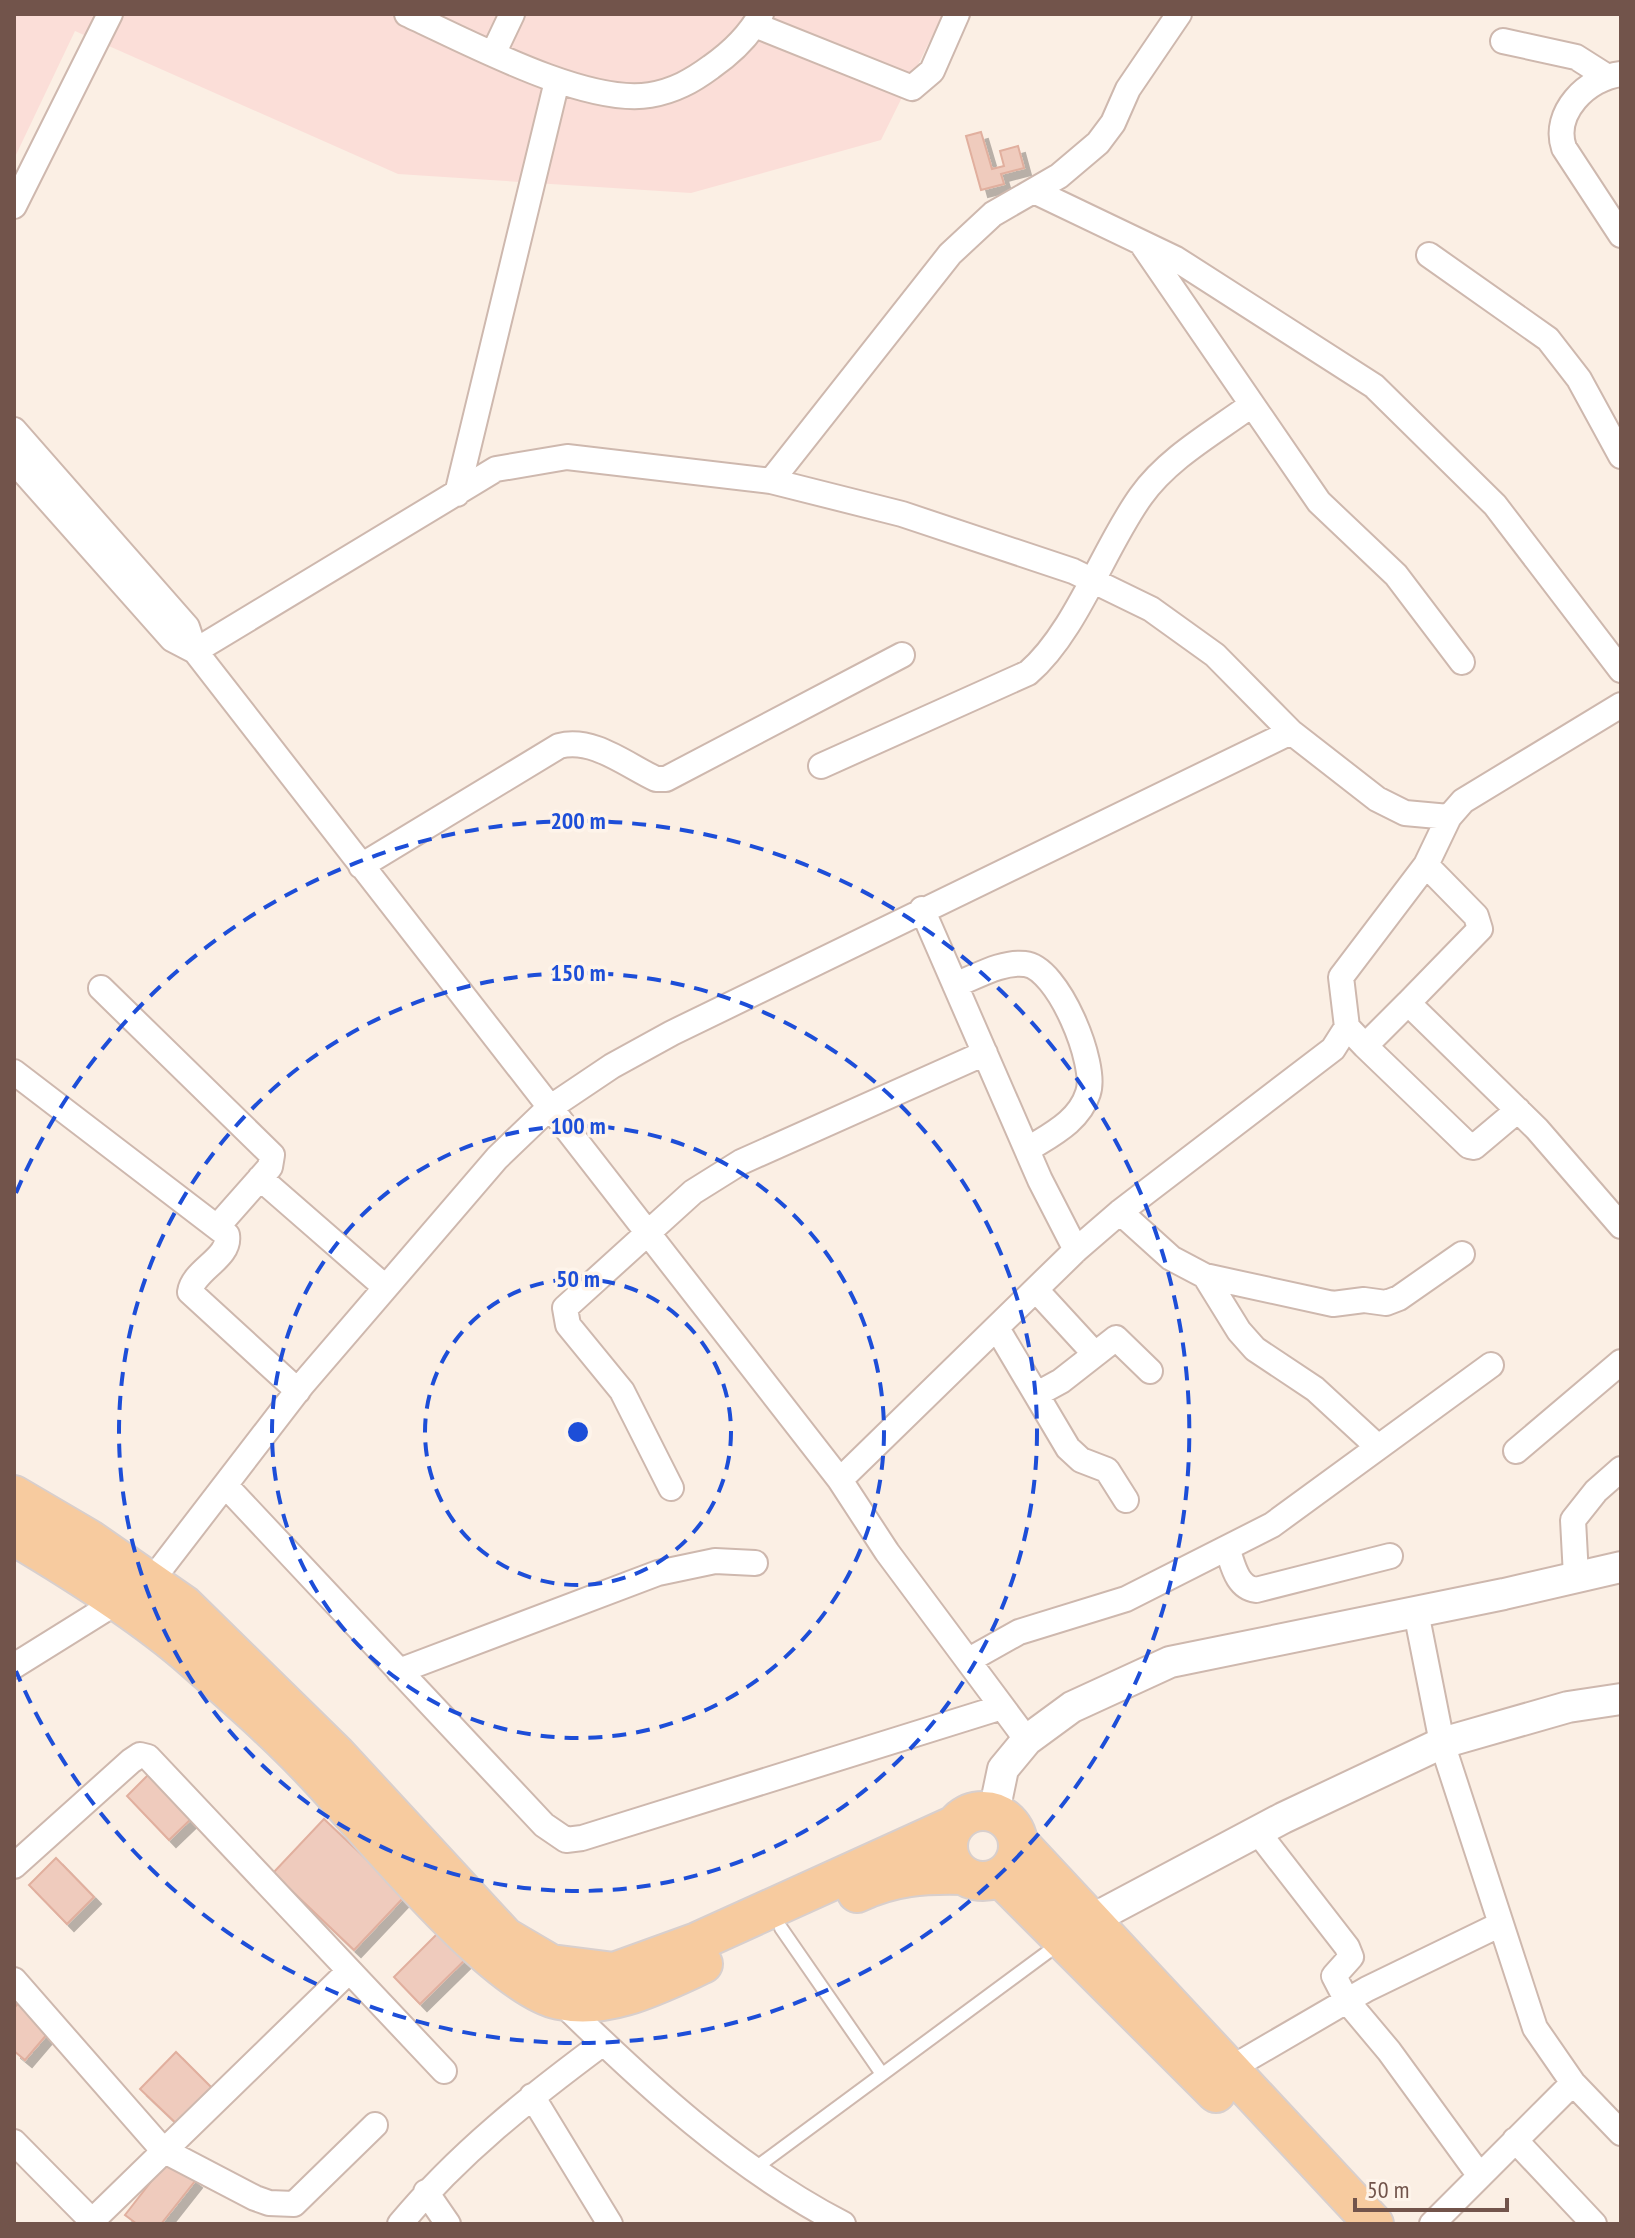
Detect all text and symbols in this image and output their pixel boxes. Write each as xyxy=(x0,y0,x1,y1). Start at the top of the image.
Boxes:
text: 200 m xyxy=(550,805,606,836)
text: 150 m xyxy=(550,957,606,988)
text: 100 m xyxy=(550,1110,606,1141)
text: 50 m xyxy=(556,1263,600,1294)
centre of rings xyxy=(564,1418,592,1446)
scale bar xyxy=(1355,2162,1507,2212)
text: 50 m xyxy=(1367,2174,1409,2205)

